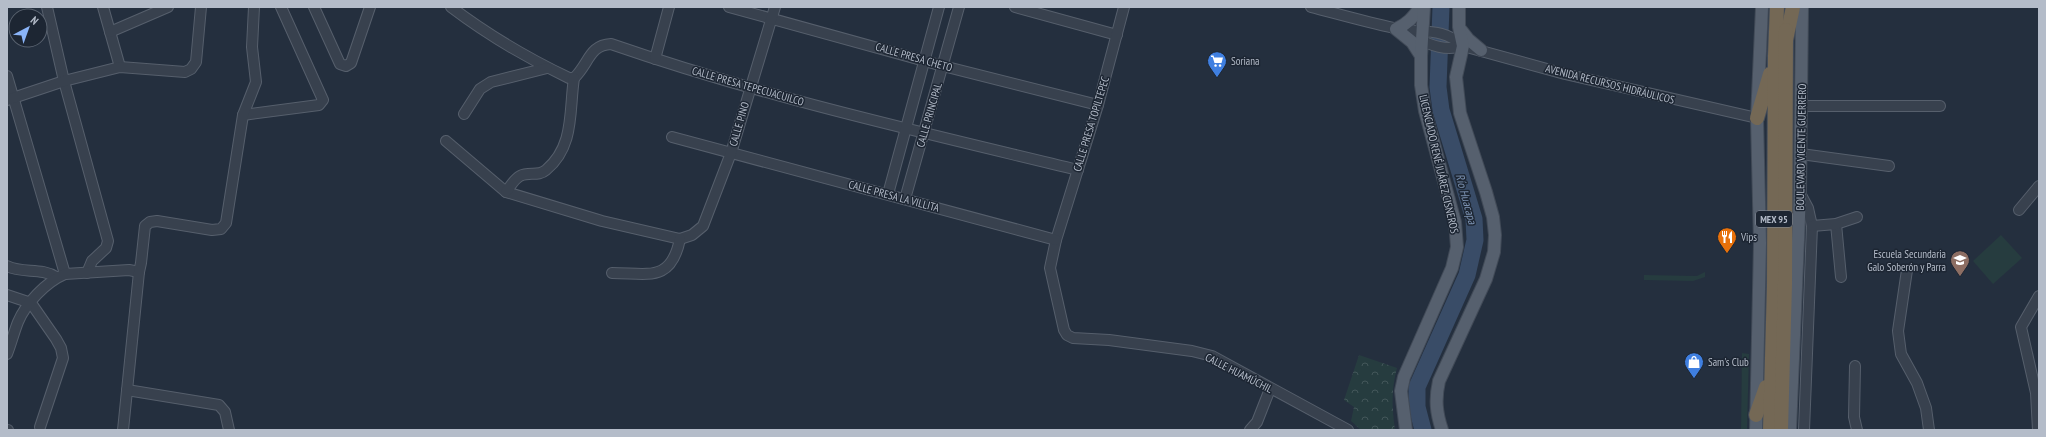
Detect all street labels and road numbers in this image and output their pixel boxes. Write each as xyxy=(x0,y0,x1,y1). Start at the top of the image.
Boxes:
street label: CALLE PRESA CHETO xyxy=(874,39,954,75)
street label: AVENIDA RECURSOS HIDRÁULICOS xyxy=(1544,61,1676,107)
street label: CALLE PRESA TEPECUACUILCO xyxy=(690,63,806,109)
street label: CALLE PRESA TOPILTEPEC xyxy=(1070,75,1112,173)
street label: CALLE PRINCIPAL xyxy=(913,81,945,149)
street label: BOULEVARD VICENTE GUERRERO xyxy=(1793,84,1809,210)
street label: LICENCIADO RENÉ JUÁREZ CISNEROS xyxy=(1416,93,1462,235)
street label: CALLE PINO xyxy=(726,100,752,148)
street label: CALLE PRESA LA VILLITA xyxy=(847,177,942,215)
road number: MEX 95 xyxy=(1756,211,1792,227)
street label: CALLE HUAMÚCHIL xyxy=(1203,350,1275,396)

